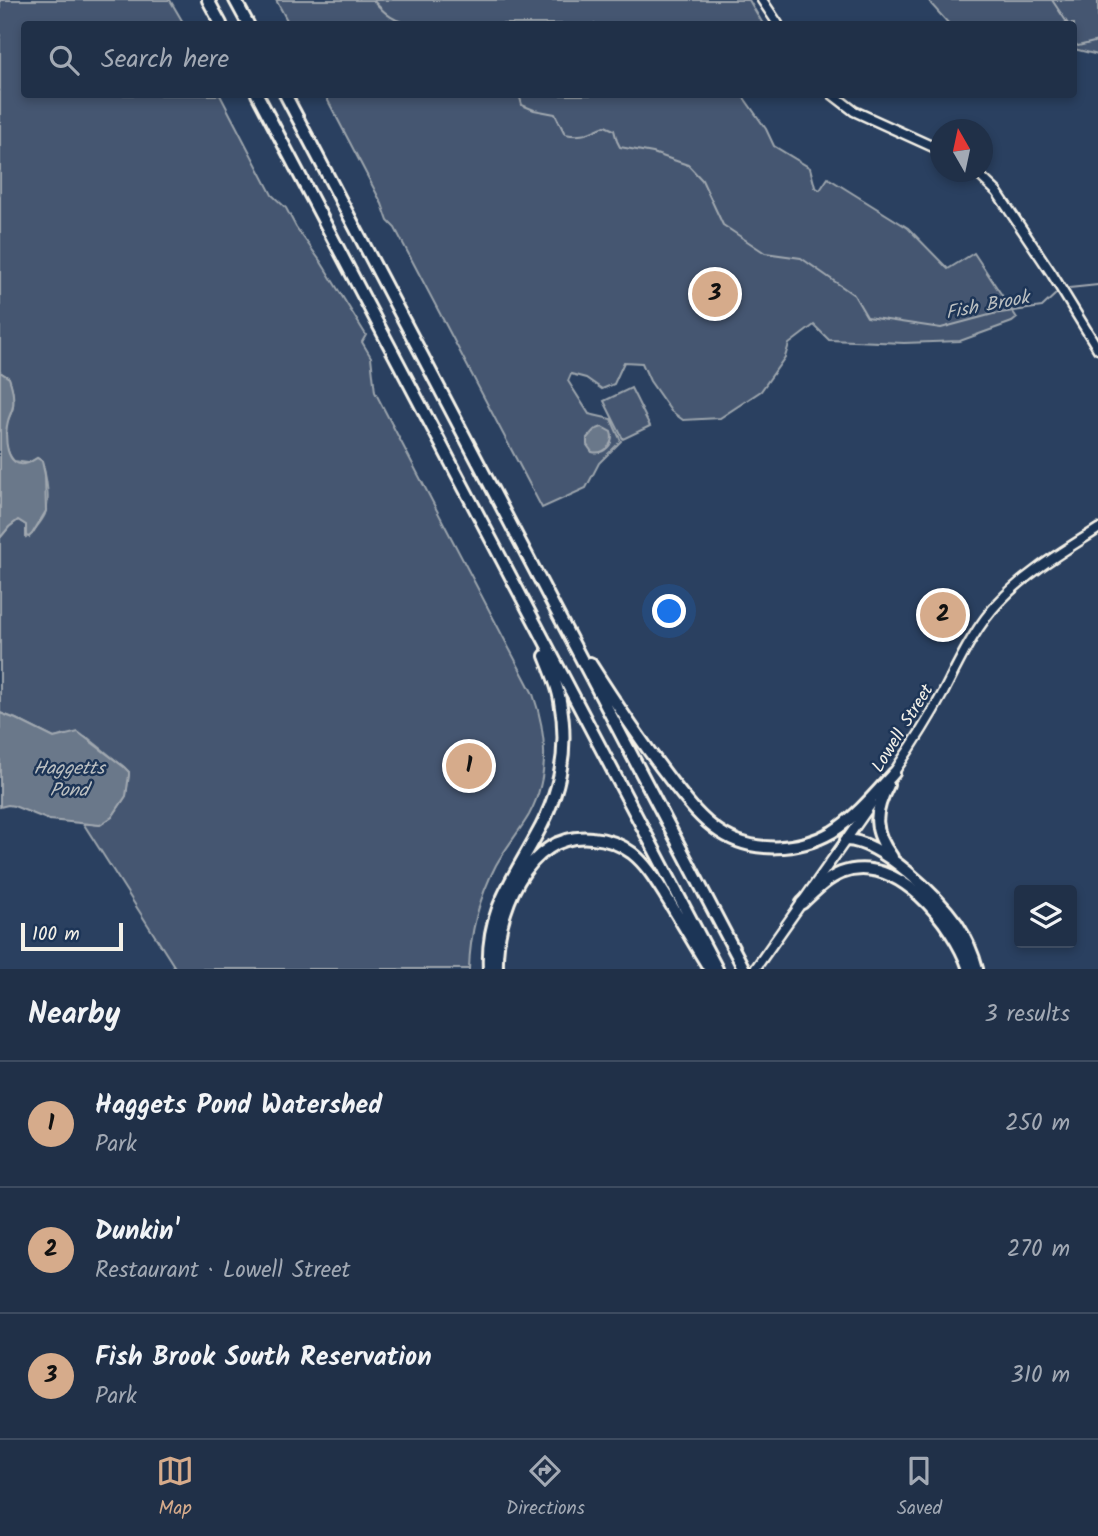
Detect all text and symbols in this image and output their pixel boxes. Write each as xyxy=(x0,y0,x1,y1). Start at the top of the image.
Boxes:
search box xyxy=(21,21,1077,98)
text: Search here xyxy=(101,39,229,81)
icon: search xyxy=(45,41,83,79)
north arrow xyxy=(930,119,993,182)
pin: 3 xyxy=(692,268,738,320)
water label: Fish Brook xyxy=(943,283,1035,329)
pin: 2 xyxy=(920,589,966,641)
your location xyxy=(652,594,686,628)
street label: Lowell Street xyxy=(865,678,943,779)
pin: 1 xyxy=(446,740,492,792)
water label: Haggetts Pond xyxy=(33,754,106,806)
map controls xyxy=(1014,885,1077,948)
button: layers xyxy=(1014,885,1077,948)
scale bar xyxy=(21,920,122,952)
text: 100 m xyxy=(32,920,80,950)
text: Nearby xyxy=(28,991,120,1039)
text: 3 results xyxy=(984,997,1070,1033)
text: Haggets Pond Watershed xyxy=(95,1085,382,1127)
text: 1 xyxy=(48,1106,54,1142)
text: 250 m xyxy=(1005,1106,1070,1142)
text: Park xyxy=(95,1127,137,1163)
text: Dunkin' xyxy=(95,1211,179,1253)
text: 2 xyxy=(44,1232,58,1268)
text: 270 m xyxy=(1007,1232,1070,1268)
text: Restaurant · Lowell Street xyxy=(95,1253,350,1289)
text: Fish Brook South Reservation xyxy=(95,1337,432,1379)
text: 3 xyxy=(45,1358,57,1394)
text: 310 m xyxy=(1011,1358,1070,1394)
text: Park xyxy=(95,1379,137,1415)
tab: Map xyxy=(156,1452,194,1524)
tab: Directions xyxy=(506,1452,585,1524)
tab: Saved xyxy=(897,1452,942,1524)

